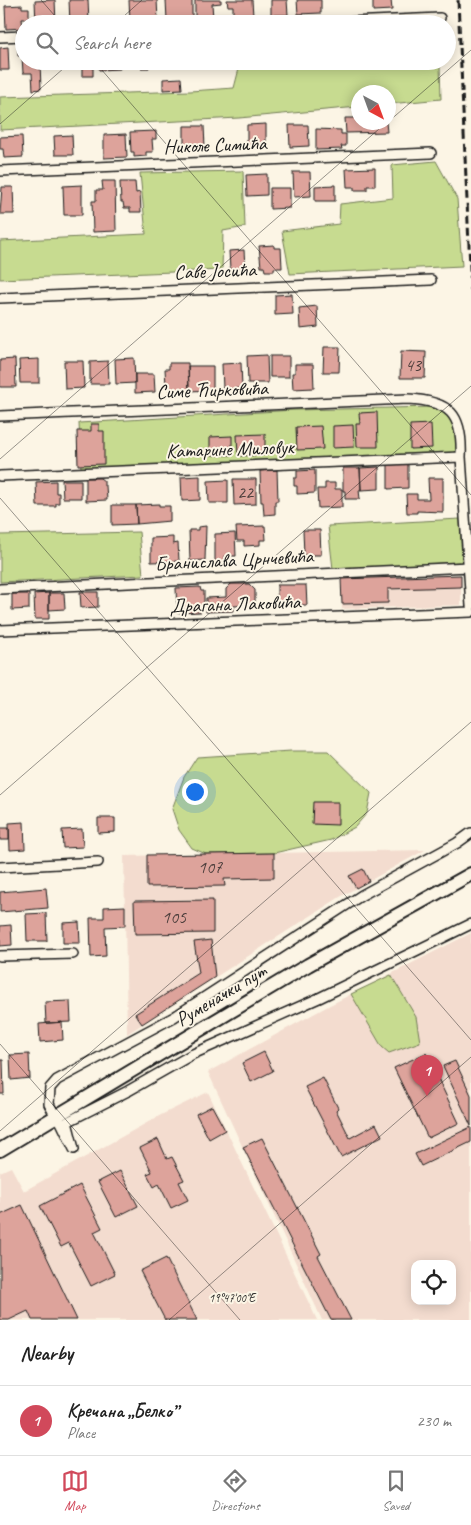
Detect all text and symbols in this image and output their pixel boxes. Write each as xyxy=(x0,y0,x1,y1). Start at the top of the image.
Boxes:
search box xyxy=(15,15,456,70)
icon: search xyxy=(33,29,61,57)
text: Search here xyxy=(73,31,150,55)
north arrow xyxy=(351,85,396,130)
street label: Николе Симића xyxy=(163,131,268,159)
street label: Саве Јосића xyxy=(174,257,258,285)
house number: 43 xyxy=(405,354,423,376)
street label: Симе Ћирковића xyxy=(156,376,270,404)
street label: Катарине Миловук xyxy=(166,434,296,464)
house number: 22 xyxy=(237,481,255,503)
street label: Бранислава Црнчевића xyxy=(154,543,315,577)
street label: Драгана Лаковића xyxy=(169,589,302,619)
your location xyxy=(182,779,208,805)
house number: 107 xyxy=(198,856,223,878)
house number: 105 xyxy=(162,906,187,928)
street label: Руменачки пут xyxy=(171,958,272,1032)
pin: 1 xyxy=(411,1055,443,1096)
map controls xyxy=(411,1260,456,1305)
button: locate xyxy=(411,1260,456,1305)
text: 19°47'00"E xyxy=(209,1290,257,1306)
text: Nearby xyxy=(20,1340,73,1366)
text: Кречана „Белко” xyxy=(67,1399,177,1423)
text: 1 xyxy=(32,1411,40,1431)
text: 230 m xyxy=(417,1411,451,1431)
text: Place xyxy=(67,1423,95,1443)
tab: Map xyxy=(61,1467,89,1514)
tab: Directions xyxy=(211,1467,260,1514)
tab: Saved xyxy=(382,1467,410,1514)

